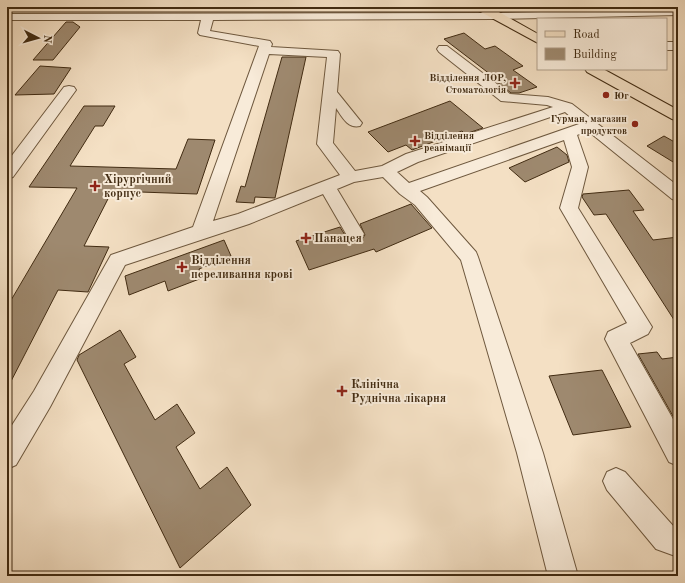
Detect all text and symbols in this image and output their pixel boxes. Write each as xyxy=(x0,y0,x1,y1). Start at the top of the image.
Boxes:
north arrow xyxy=(18,18,58,58)
legend xyxy=(537,18,667,70)
text: Road xyxy=(573,29,600,41)
text: N xyxy=(40,34,52,44)
text: Building xyxy=(573,49,617,61)
place label: Відділення ЛОР, Стоматологія xyxy=(429,73,506,95)
marker: Відділення ЛОР, Стоматологія xyxy=(509,77,521,89)
marker: Юг xyxy=(601,90,611,100)
place label: Юг xyxy=(614,91,629,101)
place label: Гурман, магазин продуктов xyxy=(550,114,627,136)
marker: Гурман, магазин продуктов xyxy=(630,119,640,129)
place label: Відділення реанімації xyxy=(424,131,474,153)
marker: Відділення реанімації xyxy=(409,135,421,147)
place label: Хірургічний корпус xyxy=(104,174,172,200)
marker: Хірургічний корпус xyxy=(89,180,101,192)
marker: Панацея xyxy=(301,233,311,243)
place label: Панацея xyxy=(314,233,362,245)
place label: Відділення переливання крові xyxy=(191,255,293,281)
marker: Відділення переливання крові xyxy=(176,261,188,273)
place label: Клінічна Руднічна лікарня xyxy=(351,379,446,405)
marker: Клінічна Руднічна лікарня xyxy=(336,385,348,397)

